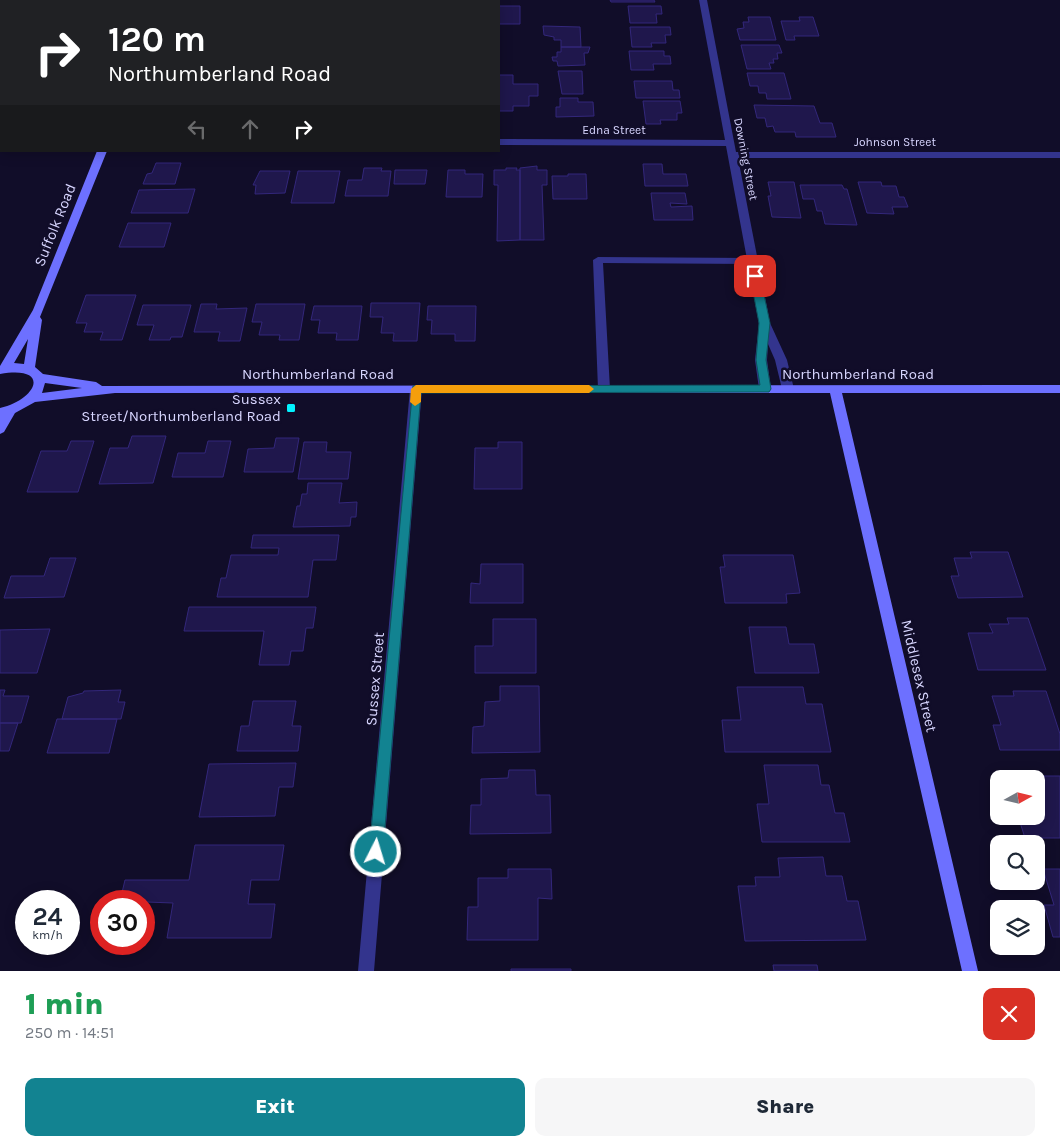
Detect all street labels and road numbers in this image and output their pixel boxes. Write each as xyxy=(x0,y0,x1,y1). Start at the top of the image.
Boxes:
street label: Downing Street xyxy=(731,117,761,202)
street label: Edna Street xyxy=(582,123,646,137)
street label: Johnson Street xyxy=(854,135,936,149)
street label: Suffolk Road xyxy=(30,181,80,269)
street label: Northumberland Road xyxy=(242,365,394,383)
street label: Northumberland Road xyxy=(782,365,934,383)
street label: Middlesex Street xyxy=(897,618,941,734)
street label: Sussex Street xyxy=(362,631,388,727)

